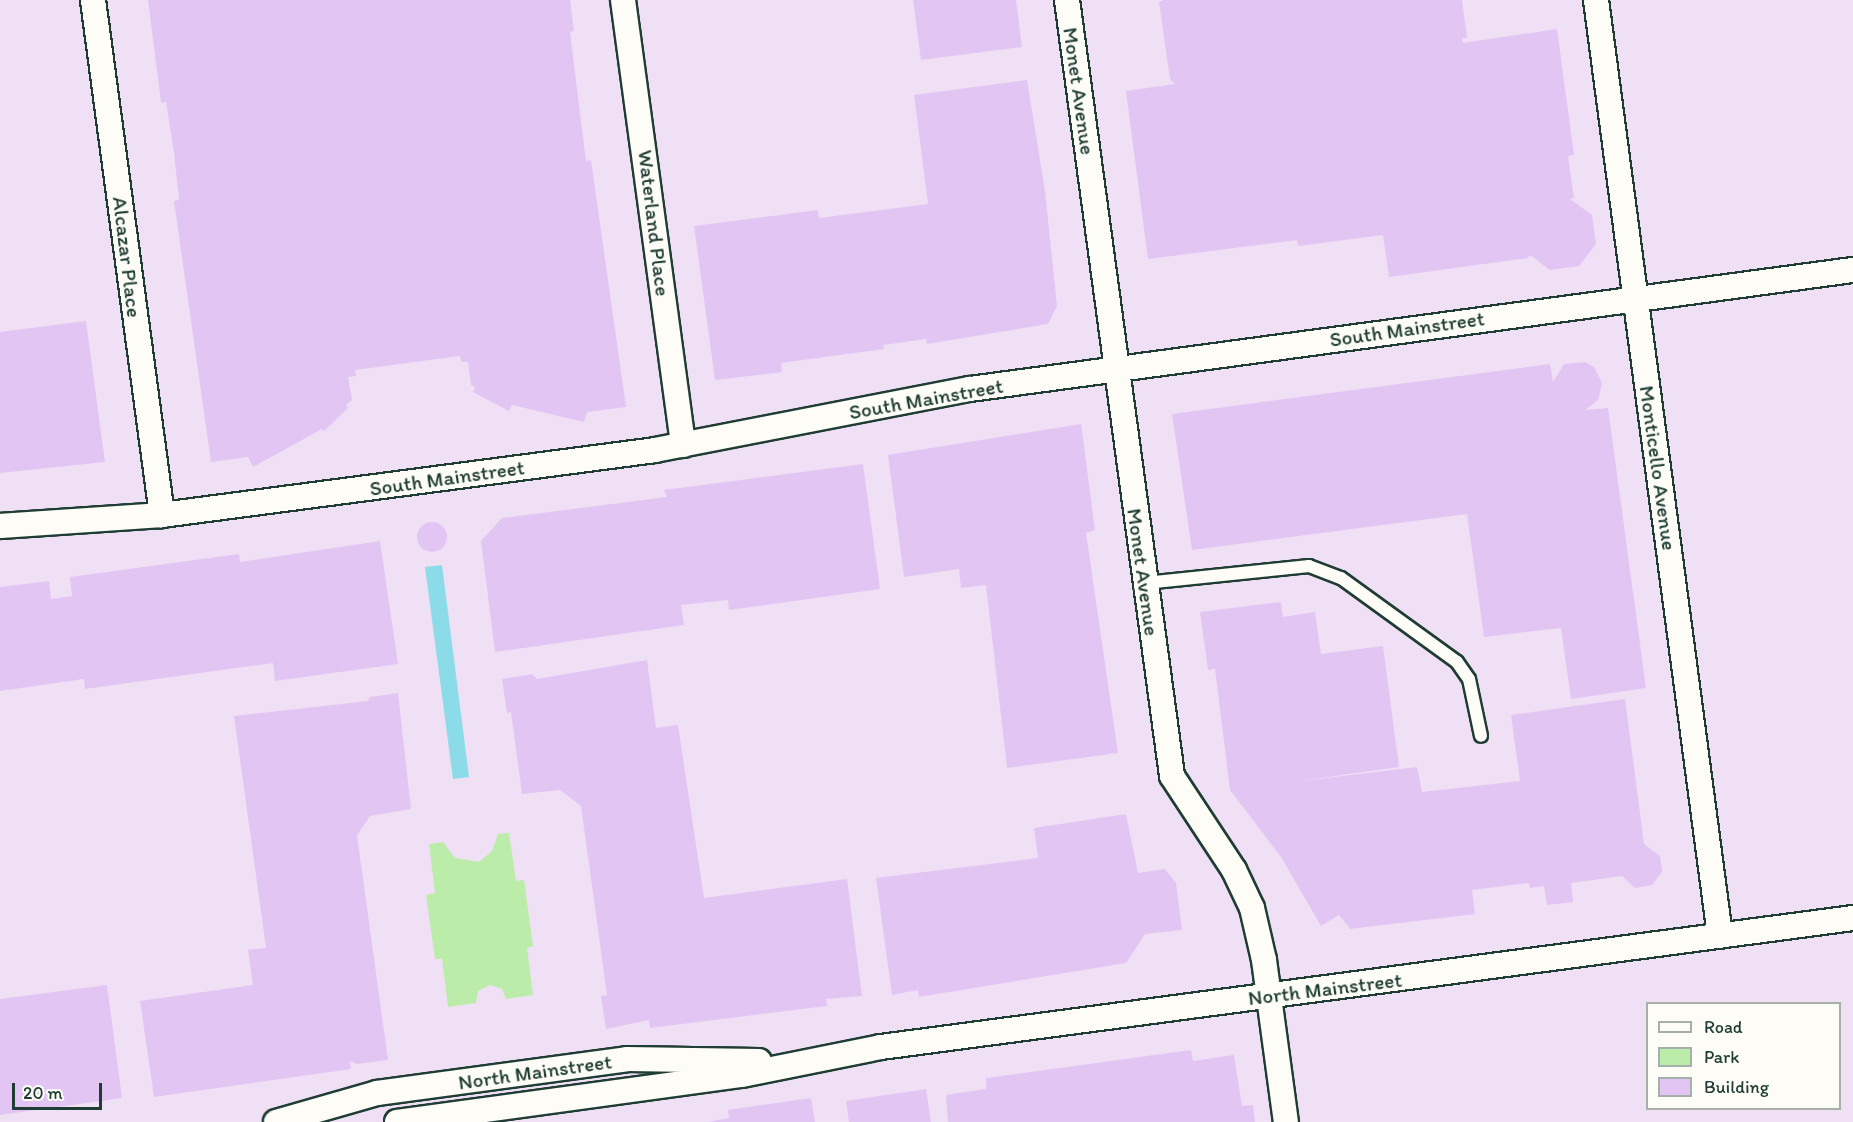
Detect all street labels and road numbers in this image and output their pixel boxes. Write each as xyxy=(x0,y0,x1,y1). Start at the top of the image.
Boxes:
street label: Monet Avenue xyxy=(1058,26,1100,156)
street label: Waterland Place xyxy=(633,149,675,297)
street label: Alcazar Place xyxy=(107,195,147,319)
street label: South Mainstreet xyxy=(1328,306,1486,352)
street label: South Mainstreet xyxy=(847,373,1005,425)
street label: Monticello Avenue xyxy=(1634,384,1682,552)
street label: South Mainstreet xyxy=(368,455,526,501)
street label: Monet Avenue xyxy=(1122,507,1164,637)
street label: North Mainstreet xyxy=(1246,967,1404,1011)
street label: North Mainstreet xyxy=(456,1049,614,1095)

